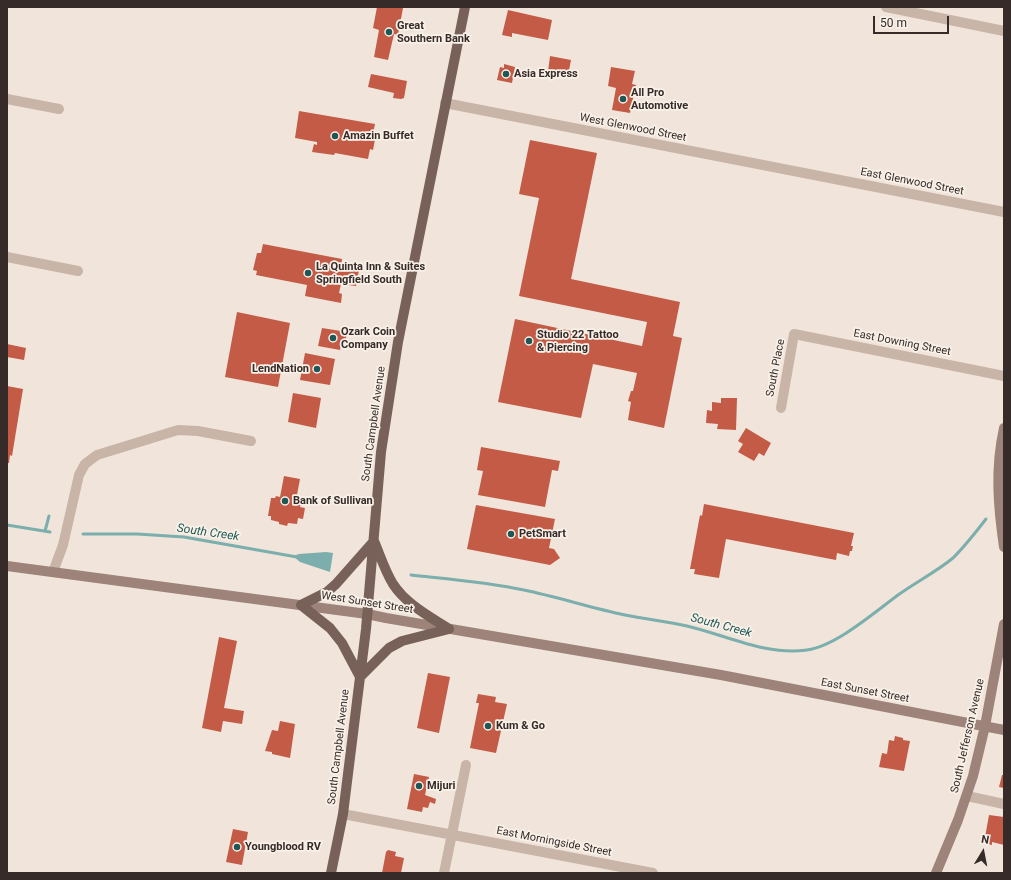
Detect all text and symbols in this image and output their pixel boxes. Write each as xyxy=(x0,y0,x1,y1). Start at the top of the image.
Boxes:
scale bar xyxy=(875,8,951,34)
text: 50 m xyxy=(880,16,907,30)
place label: Great Southern Bank xyxy=(397,19,470,45)
marker: Great Southern Bank xyxy=(384,27,394,37)
place label: Asia Express xyxy=(514,67,578,81)
marker: Asia Express xyxy=(501,69,511,79)
place label: All Pro Automotive xyxy=(631,86,688,112)
marker: All Pro Automotive xyxy=(618,94,628,104)
street label: West Glenwood Street xyxy=(579,111,687,145)
place label: Amazin Buffet xyxy=(343,129,414,143)
marker: Amazin Buffet xyxy=(330,131,340,141)
street label: East Glenwood Street xyxy=(859,165,965,199)
place label: La Quinta Inn & Suites Springfield South xyxy=(316,260,425,286)
marker: La Quinta Inn & Suites Springfield South xyxy=(303,268,313,278)
place label: Ozark Coin Company xyxy=(341,325,395,351)
street label: East Downing Street xyxy=(852,327,952,359)
place label: Studio 22 Tattoo & Piercing xyxy=(537,328,619,354)
marker: Ozark Coin Company xyxy=(328,333,338,343)
marker: Studio 22 Tattoo & Piercing xyxy=(524,336,534,346)
street label: South Place xyxy=(764,338,788,398)
place label: LendNation xyxy=(252,362,309,376)
marker: LendNation xyxy=(312,364,322,374)
street label: South Campbell Avenue xyxy=(359,366,389,482)
place label: Bank of Sullivan xyxy=(293,494,373,508)
marker: Bank of Sullivan xyxy=(280,496,290,506)
water label: South Creek xyxy=(176,522,240,544)
place label: PetSmart xyxy=(519,527,566,541)
marker: PetSmart xyxy=(506,529,516,539)
street label: West Sunset Street xyxy=(320,589,414,617)
water label: South Creek xyxy=(689,611,753,641)
street label: East Sunset Street xyxy=(820,676,910,706)
street label: South Jefferson Avenue xyxy=(948,678,988,794)
street label: South Campbell Avenue xyxy=(325,688,353,806)
place label: Kum & Go xyxy=(496,719,545,733)
marker: Kum & Go xyxy=(483,721,493,731)
place label: Mijuri xyxy=(427,779,456,793)
marker: Mijuri xyxy=(414,781,424,791)
street label: East Morningside Street xyxy=(495,824,613,860)
north arrow xyxy=(963,832,1003,872)
text: N xyxy=(980,833,990,847)
place label: Youngblood RV xyxy=(245,840,321,854)
marker: Youngblood RV xyxy=(232,842,242,852)

